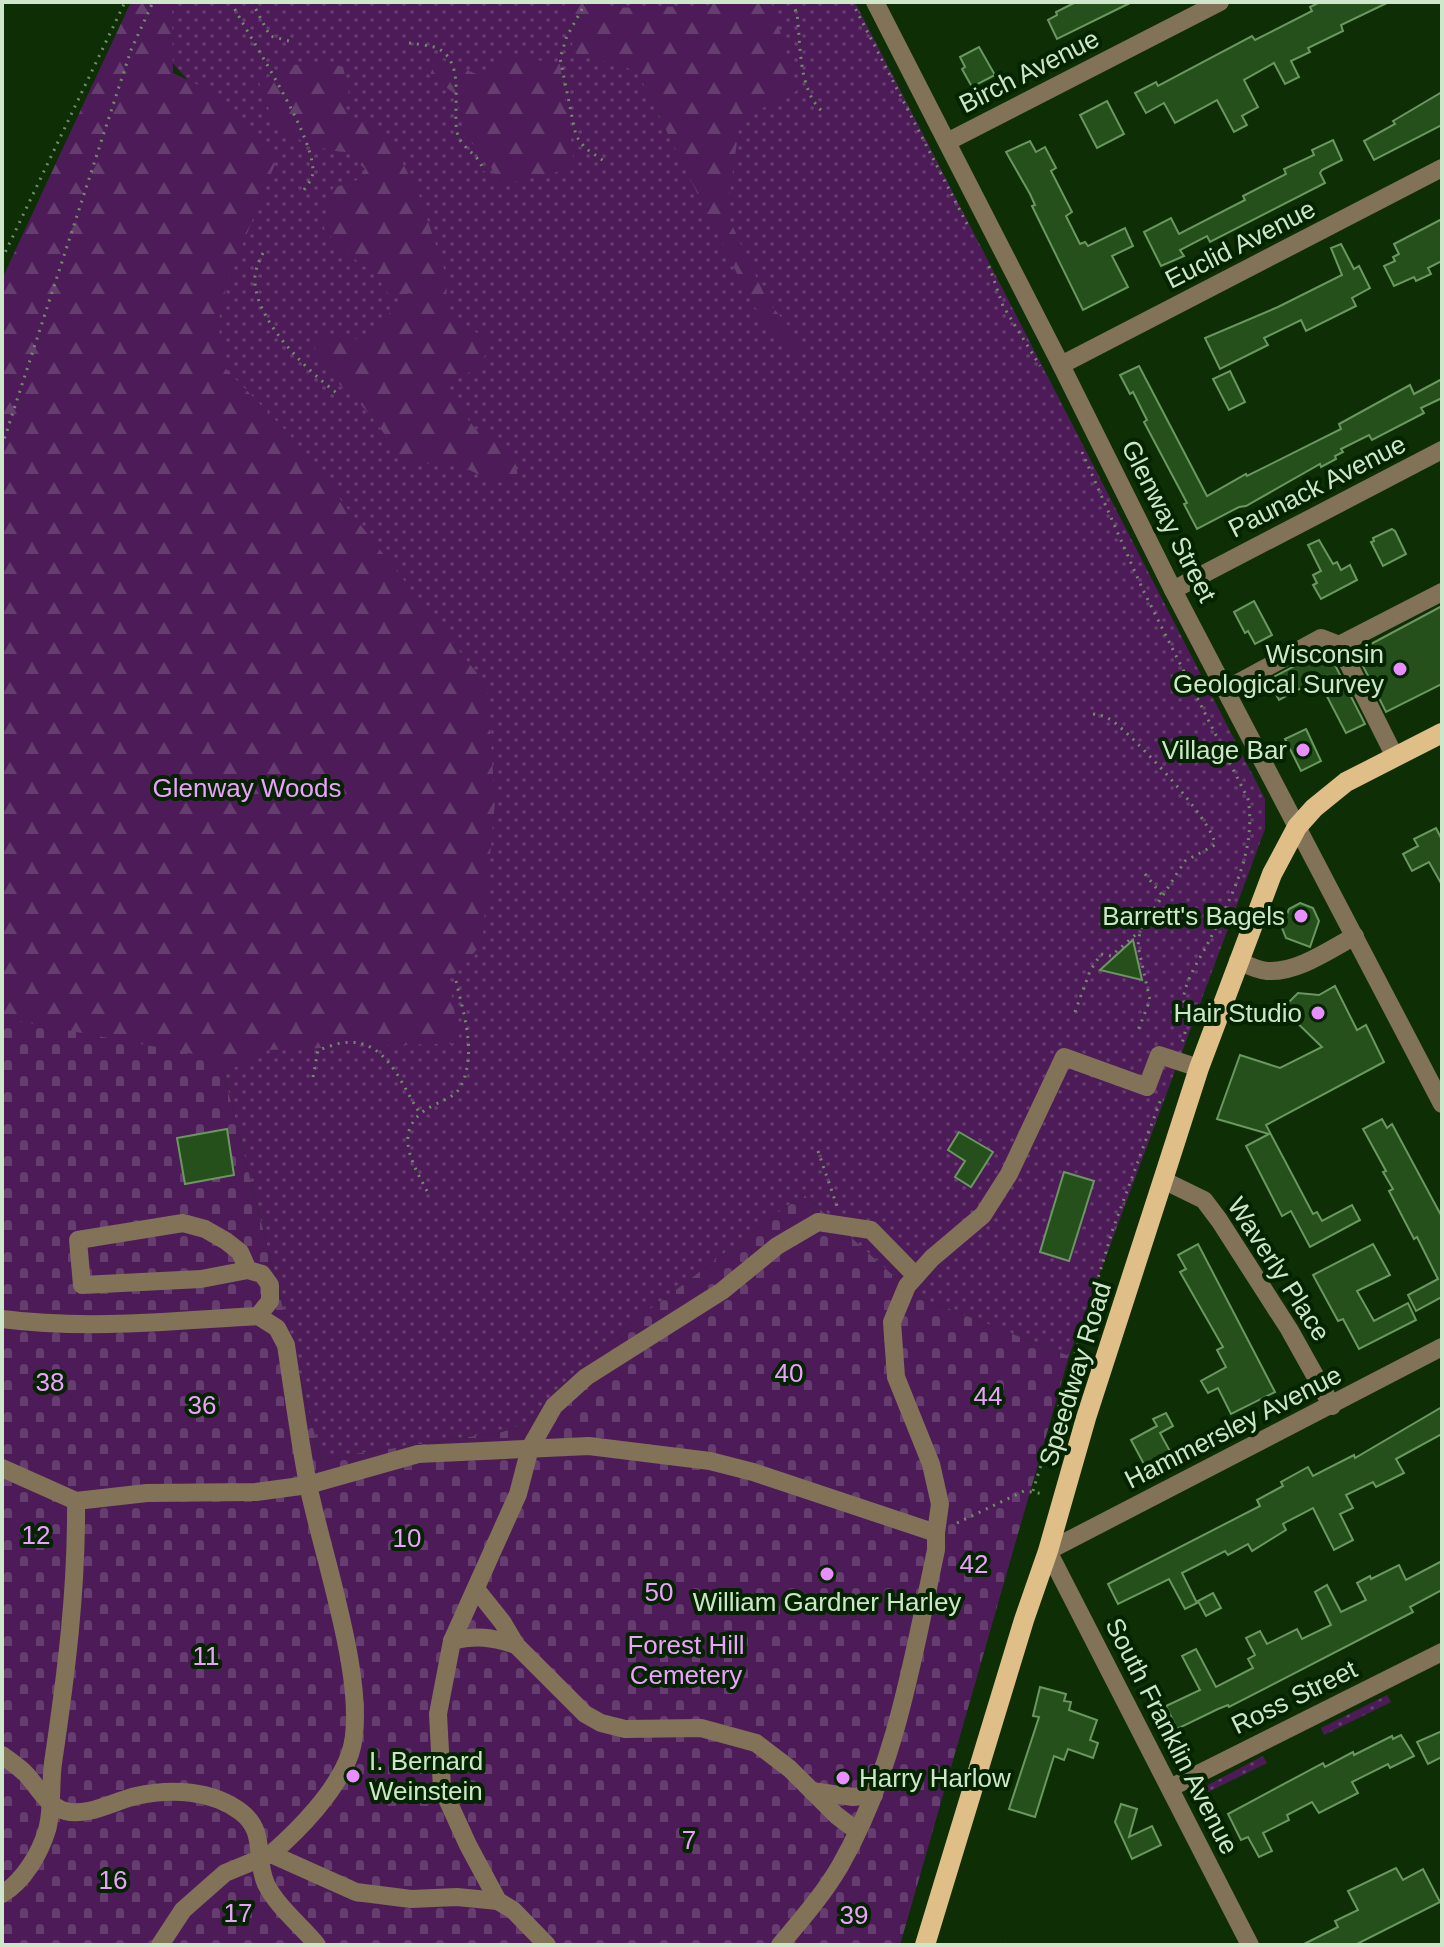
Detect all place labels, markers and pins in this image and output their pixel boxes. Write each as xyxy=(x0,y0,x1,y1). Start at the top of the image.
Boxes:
place label: Wisconsin Geological Survey xyxy=(1173,639,1384,699)
marker: Wisconsin Geological Survey xyxy=(1391,660,1409,678)
place label: Village Bar xyxy=(1162,735,1287,765)
marker: Village Bar xyxy=(1294,741,1312,759)
place label: Barrett's Bagels xyxy=(1102,901,1285,931)
marker: Barrett's Bagels xyxy=(1292,907,1310,925)
place label: Hair Studio xyxy=(1173,998,1302,1028)
marker: Hair Studio xyxy=(1309,1004,1327,1022)
marker: William Gardner Harley xyxy=(818,1565,836,1583)
place label: William Gardner Harley xyxy=(693,1587,961,1617)
place label: I. Bernard Weinstein xyxy=(369,1746,483,1806)
place label: Harry Harlow xyxy=(859,1763,1011,1793)
marker: I. Bernard Weinstein xyxy=(344,1767,362,1785)
marker: Harry Harlow xyxy=(834,1769,852,1787)

